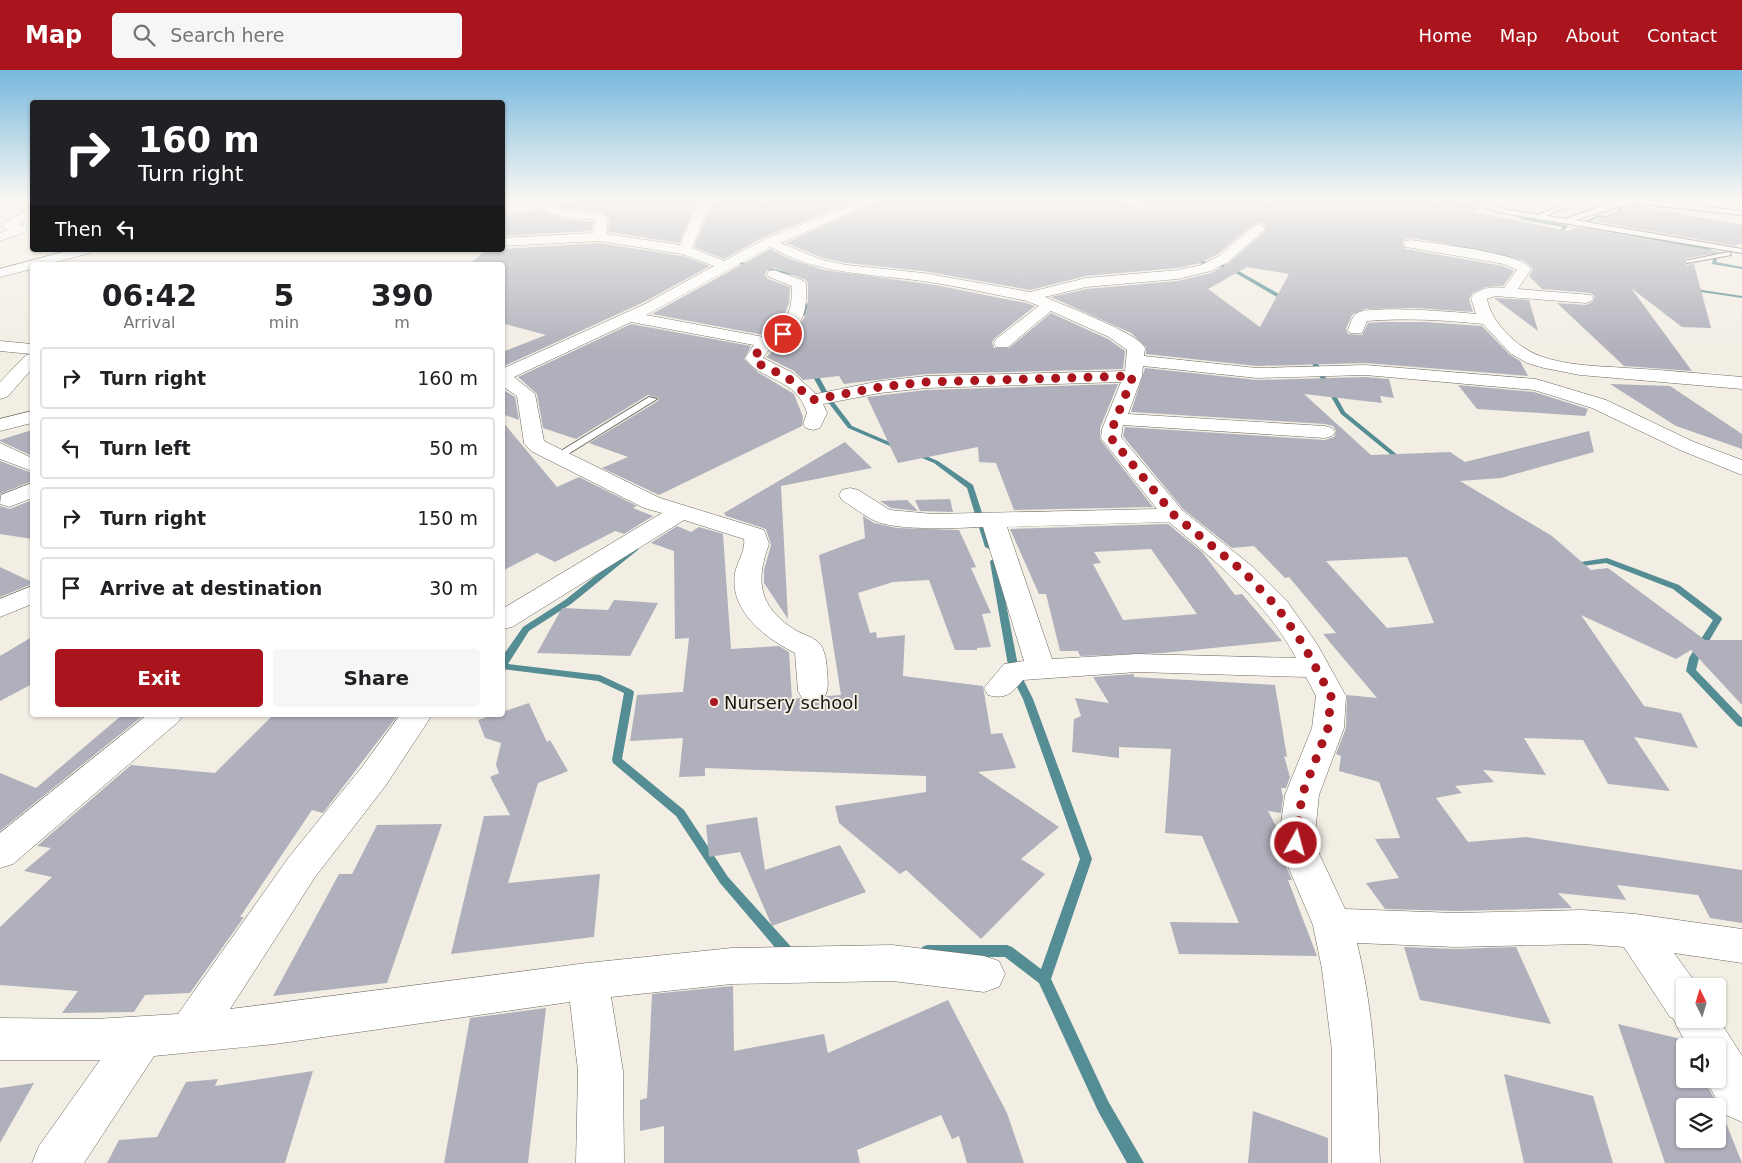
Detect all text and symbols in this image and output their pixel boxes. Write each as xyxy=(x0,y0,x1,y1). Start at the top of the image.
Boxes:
search box xyxy=(112,13,462,58)
text: Map xyxy=(25,21,82,49)
icon: search xyxy=(130,21,158,49)
text: Search here xyxy=(170,24,284,46)
text: Home xyxy=(1419,25,1472,46)
text: Map xyxy=(1500,25,1538,46)
text: About xyxy=(1566,25,1619,46)
text: Contact xyxy=(1647,25,1717,46)
icon: right xyxy=(55,120,120,185)
text: 160 m xyxy=(138,120,260,160)
text: Turn right xyxy=(138,161,243,186)
icon: left xyxy=(112,215,140,243)
text: Then xyxy=(55,218,102,240)
text: 06:42 xyxy=(102,278,197,313)
text: 5 xyxy=(273,278,294,313)
text: 390 xyxy=(371,278,433,313)
text: Arrival xyxy=(123,313,175,332)
text: min xyxy=(269,313,299,332)
text: m xyxy=(394,313,410,332)
pin xyxy=(762,313,804,355)
icon: arrive xyxy=(769,320,797,348)
icon: right xyxy=(57,364,85,392)
text: Turn right xyxy=(100,367,206,389)
text: 160 m xyxy=(417,367,478,389)
icon: left xyxy=(57,434,85,462)
text: Turn left xyxy=(100,437,191,459)
text: 50 m xyxy=(429,437,478,459)
icon: right xyxy=(57,504,85,532)
text: Turn right xyxy=(100,507,206,529)
text: 150 m xyxy=(417,507,478,529)
icon: arrive xyxy=(57,574,85,602)
text: Arrive at destination xyxy=(100,577,322,599)
text: 30 m xyxy=(429,577,478,599)
button: Exit xyxy=(55,649,263,707)
button: Share xyxy=(273,649,480,707)
place label: Nursery school xyxy=(724,692,858,713)
marker: Nursery school xyxy=(708,696,720,708)
position arrow xyxy=(1269,816,1321,868)
north arrow xyxy=(1676,978,1726,1028)
map controls xyxy=(1676,978,1726,1148)
button: sound xyxy=(1676,1038,1726,1088)
button: layers xyxy=(1676,1098,1726,1148)

